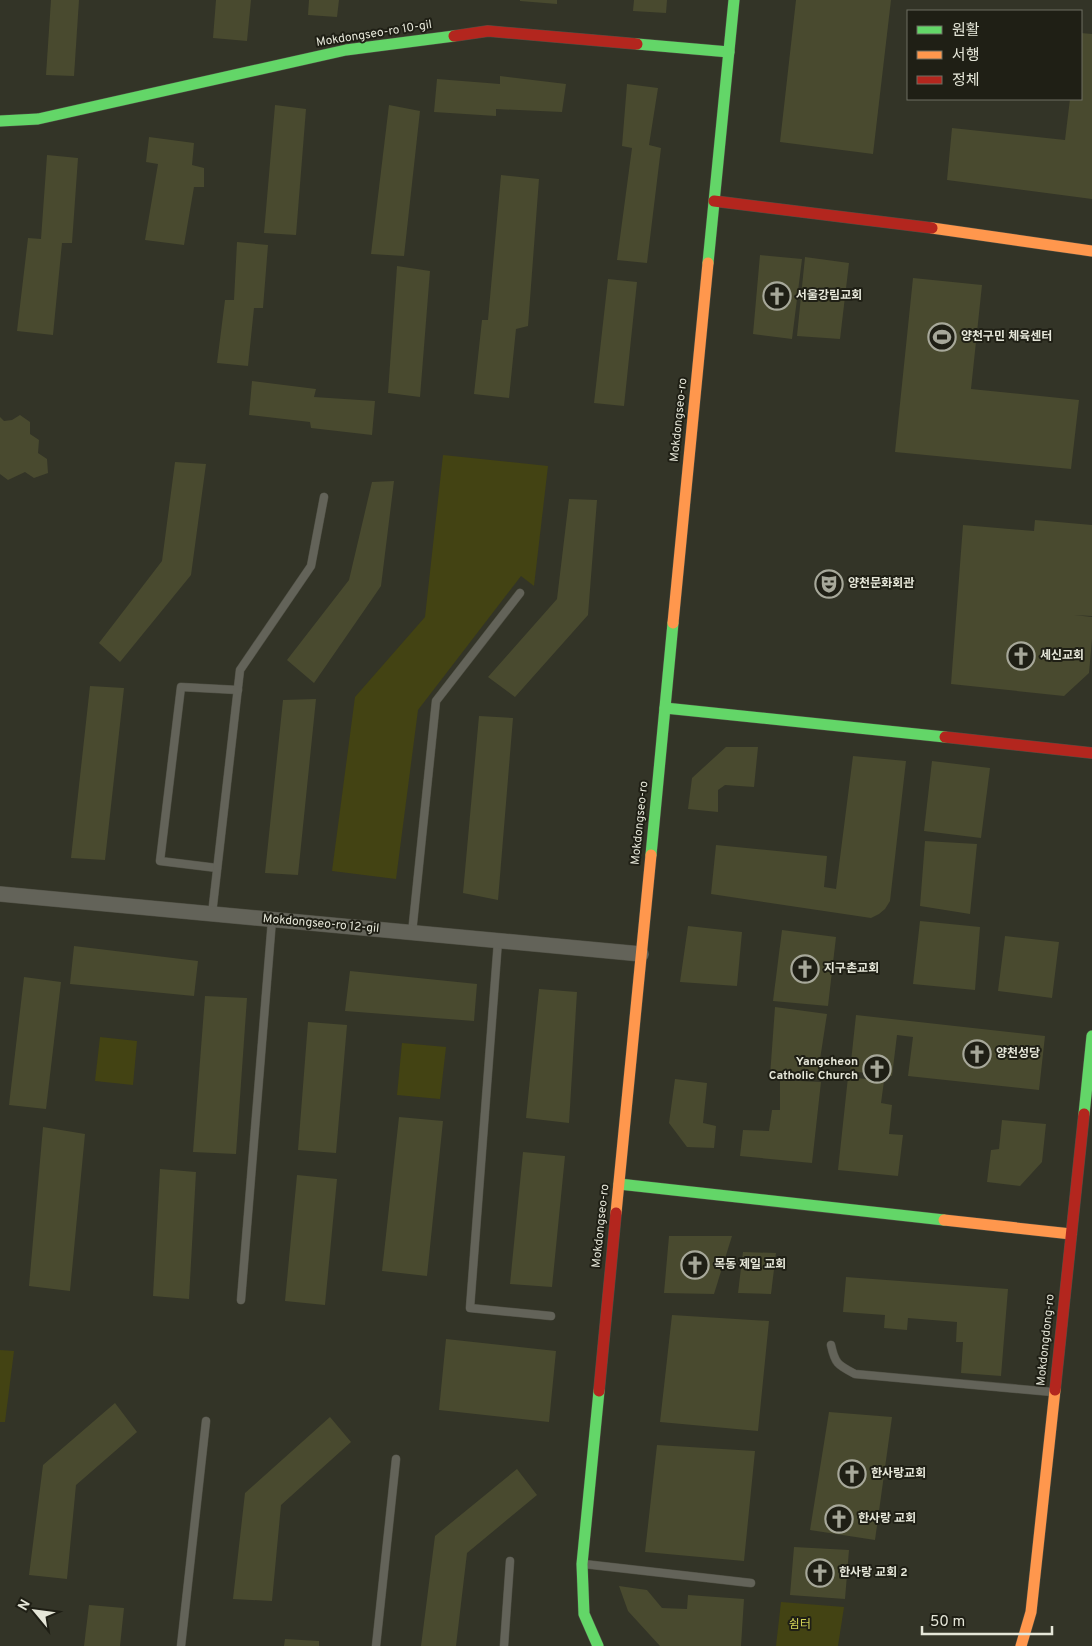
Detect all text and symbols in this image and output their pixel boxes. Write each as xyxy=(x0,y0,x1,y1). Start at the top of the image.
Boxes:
legend xyxy=(907,10,1082,100)
street label: Mokdongseo-ro 10-gil xyxy=(315,17,433,51)
text: 원활 xyxy=(952,22,980,41)
text: 서행 xyxy=(952,47,980,66)
text: 정체 xyxy=(952,72,980,91)
church icon: 서울강림교회 xyxy=(762,281,792,311)
place label: 서울강림교회 xyxy=(796,288,862,304)
sports icon: 양천구민 체육센터 xyxy=(927,322,957,352)
place label: 양천구민 체육센터 xyxy=(961,329,1052,345)
street label: Mokdongseo-ro xyxy=(667,377,691,463)
theatre icon: 양천문화회관 xyxy=(814,569,844,599)
place label: 양천문화회관 xyxy=(848,576,914,592)
church icon: 세신교회 xyxy=(1006,641,1036,671)
place label: 세신교회 xyxy=(1040,648,1084,664)
street label: Mokdongseo-ro xyxy=(628,780,652,866)
street label: Mokdongseo-ro 12-gil xyxy=(262,911,380,937)
church icon: 지구촌교회 xyxy=(790,954,820,984)
place label: 지구촌교회 xyxy=(824,961,879,977)
church icon: 양천성당 xyxy=(962,1039,992,1069)
place label: 양천성당 xyxy=(996,1046,1040,1062)
place label: Yangcheon Catholic Church xyxy=(769,1054,858,1084)
church icon: Yangcheon Catholic Church xyxy=(862,1054,892,1084)
street label: Mokdongseo-ro xyxy=(589,1183,613,1269)
church icon: 목동 제일 교회 xyxy=(680,1250,710,1280)
place label: 목동 제일 교회 xyxy=(714,1257,786,1273)
street label: Mokdongdong-ro xyxy=(1033,1293,1059,1387)
church icon: 한사랑교회 xyxy=(837,1459,867,1489)
place label: 한사랑교회 xyxy=(871,1466,926,1482)
church icon: 한사랑 교회 xyxy=(824,1504,854,1534)
place label: 한사랑 교회 xyxy=(858,1511,916,1527)
church icon: 한사랑 교회 2 xyxy=(805,1558,835,1588)
place label: 한사랑 교회 2 xyxy=(839,1565,908,1581)
north arrow xyxy=(10,1586,60,1636)
text: N xyxy=(15,1597,35,1614)
scale bar xyxy=(922,1604,1052,1636)
text: 50 m xyxy=(930,1613,965,1632)
park label: 쉼터 xyxy=(789,1617,811,1633)

